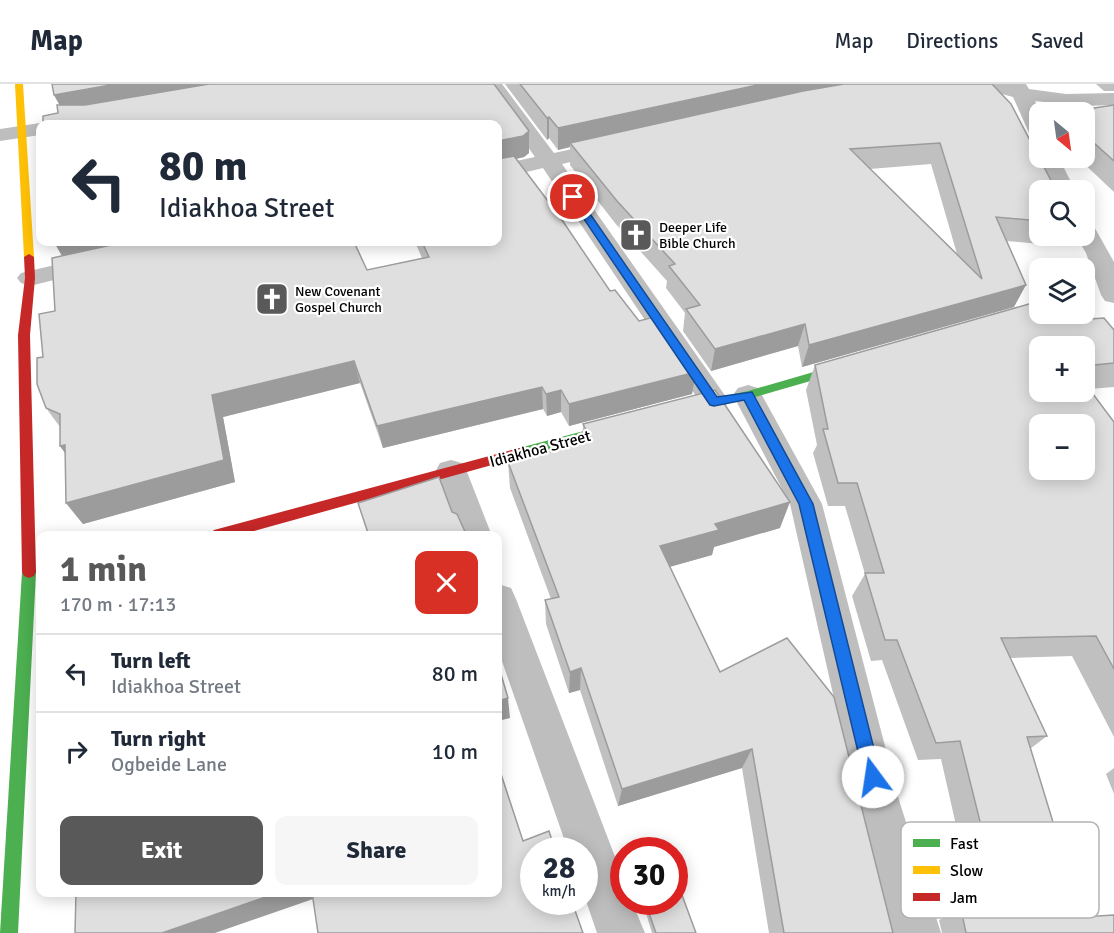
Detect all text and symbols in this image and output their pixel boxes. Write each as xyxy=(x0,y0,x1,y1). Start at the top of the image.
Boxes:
text: Map xyxy=(30,24,83,58)
text: Map xyxy=(835,28,873,54)
text: Directions xyxy=(906,28,998,54)
text: Saved xyxy=(1031,28,1084,54)
north arrow xyxy=(1029,102,1095,168)
map controls xyxy=(1029,102,1095,480)
text: 80 m xyxy=(159,141,248,192)
icon: left xyxy=(60,144,138,222)
pin xyxy=(547,171,598,222)
icon: arrive xyxy=(556,180,589,213)
button: search xyxy=(1029,180,1095,246)
text: Idiakhoa Street xyxy=(159,192,334,225)
church icon: Deeper Life Bible Church xyxy=(618,217,654,253)
place label: Deeper Life Bible Church xyxy=(659,219,736,252)
button: layers xyxy=(1029,258,1095,324)
church icon: New Covenant Gospel Church xyxy=(254,281,290,317)
place label: New Covenant Gospel Church xyxy=(295,283,382,316)
button: + xyxy=(1029,336,1095,402)
button: − xyxy=(1029,414,1095,480)
street label: Idiakhoa Street xyxy=(487,426,593,472)
text: 1 min xyxy=(60,547,147,592)
button: close xyxy=(415,551,478,614)
text: 170 m · 17:13 xyxy=(60,592,176,617)
text: Turn left xyxy=(111,647,191,674)
icon: left xyxy=(60,657,93,690)
text: 80 m xyxy=(432,660,478,687)
text: Idiakhoa Street xyxy=(111,674,241,699)
text: Turn right xyxy=(111,725,206,752)
icon: right xyxy=(60,735,93,768)
text: 10 m xyxy=(432,738,478,765)
position arrow xyxy=(841,745,905,809)
text: Ogbeide Lane xyxy=(111,752,227,777)
button: Exit xyxy=(60,816,263,885)
button: Share xyxy=(275,816,478,885)
legend xyxy=(901,822,1099,918)
text: Fast xyxy=(950,834,979,854)
speed limit sign: 30 xyxy=(610,837,688,915)
text: 28 xyxy=(543,850,575,887)
text: Slow xyxy=(950,861,984,881)
text: km/h xyxy=(542,882,576,900)
text: Jam xyxy=(950,888,978,908)

